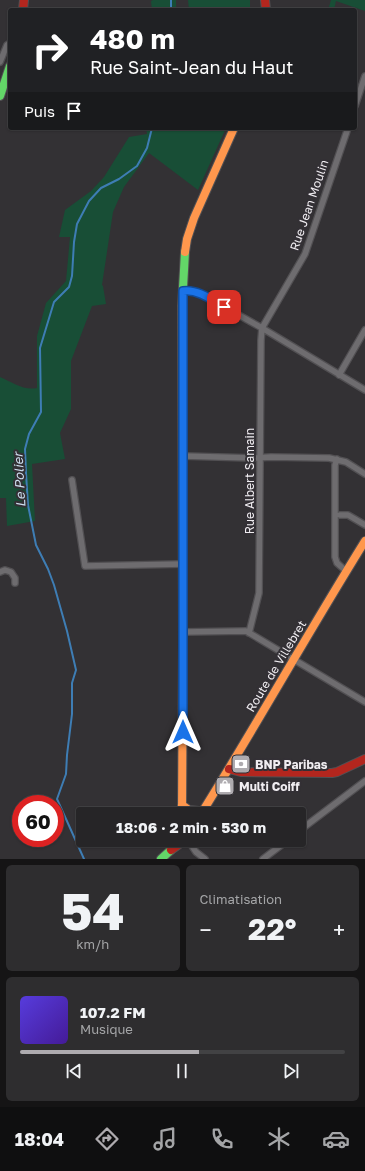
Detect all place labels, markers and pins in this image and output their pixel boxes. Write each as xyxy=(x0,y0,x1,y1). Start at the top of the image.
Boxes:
pin xyxy=(207,290,241,324)
bank icon: BNP Paribas xyxy=(230,753,252,775)
place label: BNP Paribas xyxy=(255,757,328,772)
shop icon: Multi Coiff xyxy=(214,775,236,797)
place label: Multi Coiff xyxy=(239,779,300,794)

